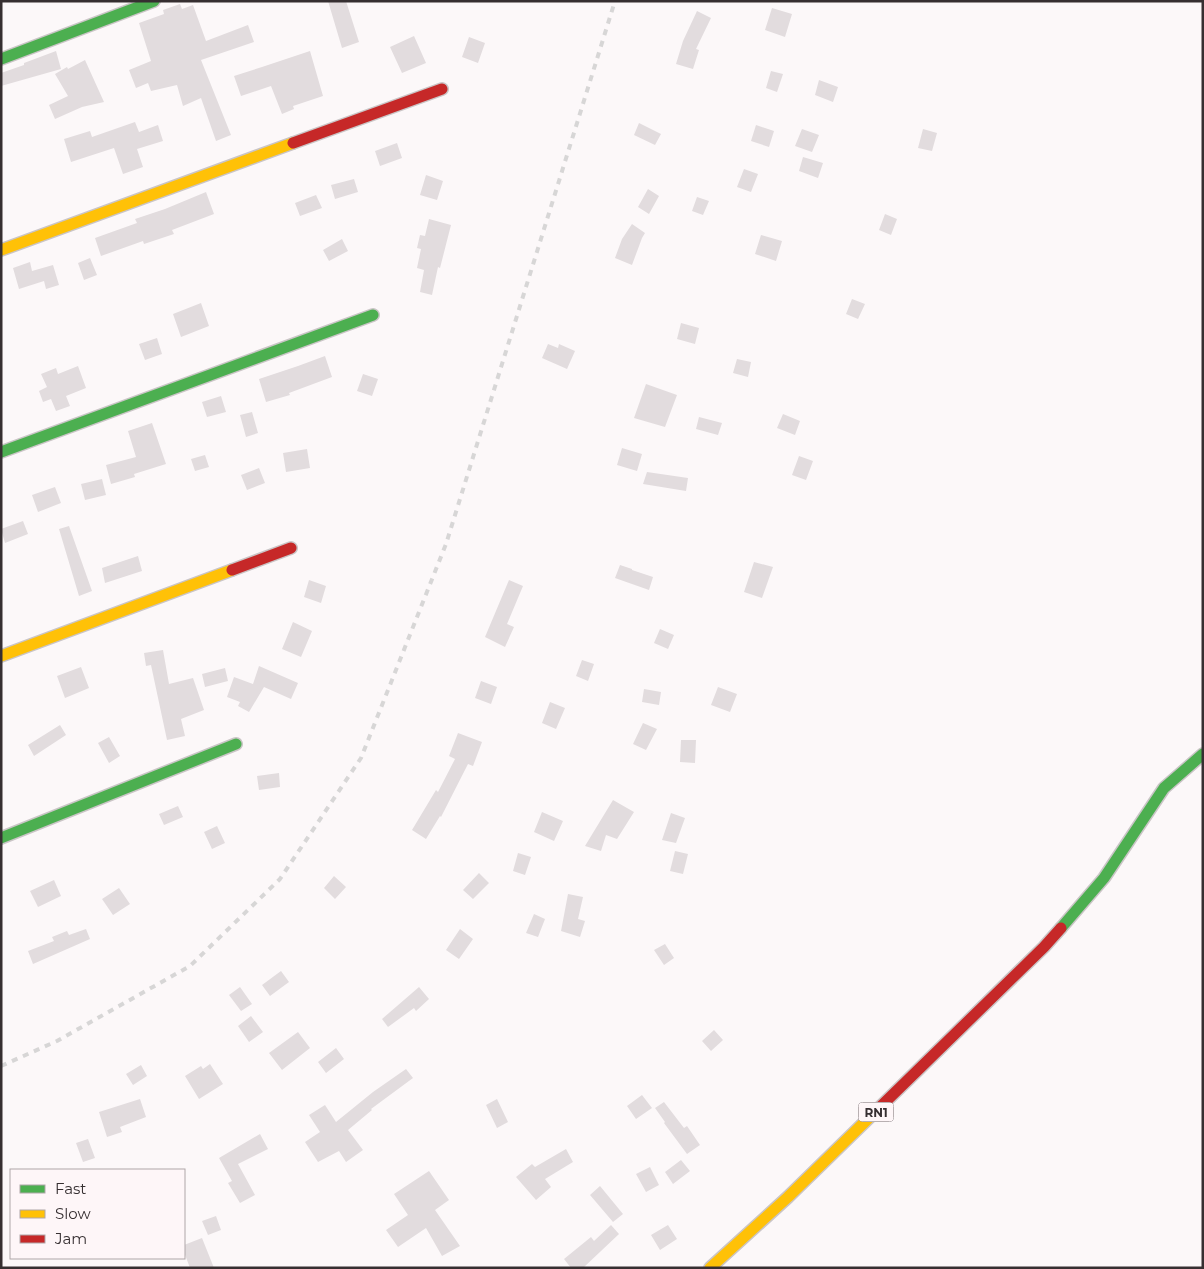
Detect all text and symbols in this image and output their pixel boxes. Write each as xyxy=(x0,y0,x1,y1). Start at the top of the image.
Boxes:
road number: RN1 xyxy=(858,1102,894,1122)
legend xyxy=(10,1169,185,1259)
text: Fast xyxy=(55,1179,86,1198)
text: Slow xyxy=(55,1204,91,1223)
text: Jam xyxy=(54,1229,87,1248)

